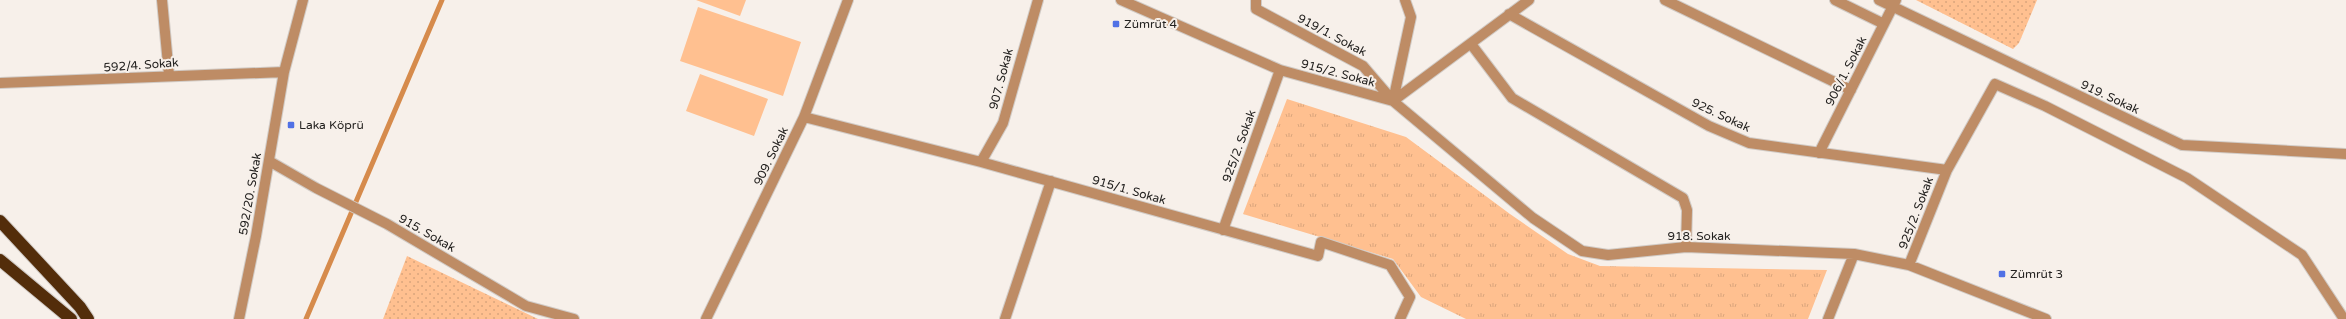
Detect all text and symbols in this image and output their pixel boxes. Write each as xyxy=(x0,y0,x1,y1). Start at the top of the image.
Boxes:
street label: 919/1. Sokak xyxy=(1295,11,1369,59)
place label: Zümrüt 4 xyxy=(1124,17,1178,31)
marker: Zümrüt 4 xyxy=(1111,19,1121,29)
street label: 906/1. Sokak xyxy=(1822,34,1870,108)
street label: 907. Sokak xyxy=(986,46,1016,111)
street label: 592/4. Sokak xyxy=(103,55,180,75)
street label: 915/2. Sokak xyxy=(1299,56,1377,90)
street label: 919. Sokak xyxy=(2078,77,2142,117)
street label: 925. Sokak xyxy=(1689,95,1753,135)
street label: 925/2. Sokak xyxy=(1219,107,1259,184)
place label: Laka Köprü xyxy=(299,118,364,132)
marker: Laka Köprü xyxy=(286,120,296,130)
street label: 909. Sokak xyxy=(751,124,791,187)
street label: 592/20. Sokak xyxy=(236,151,264,236)
street label: 915/1. Sokak xyxy=(1090,173,1168,207)
street label: 925/2. Sokak xyxy=(1896,175,1936,251)
street label: 915. Sokak xyxy=(396,211,458,255)
street label: 918. Sokak xyxy=(1667,229,1731,243)
place label: Zümrüt 3 xyxy=(2010,267,2063,281)
marker: Zümrüt 3 xyxy=(1997,269,2007,279)

